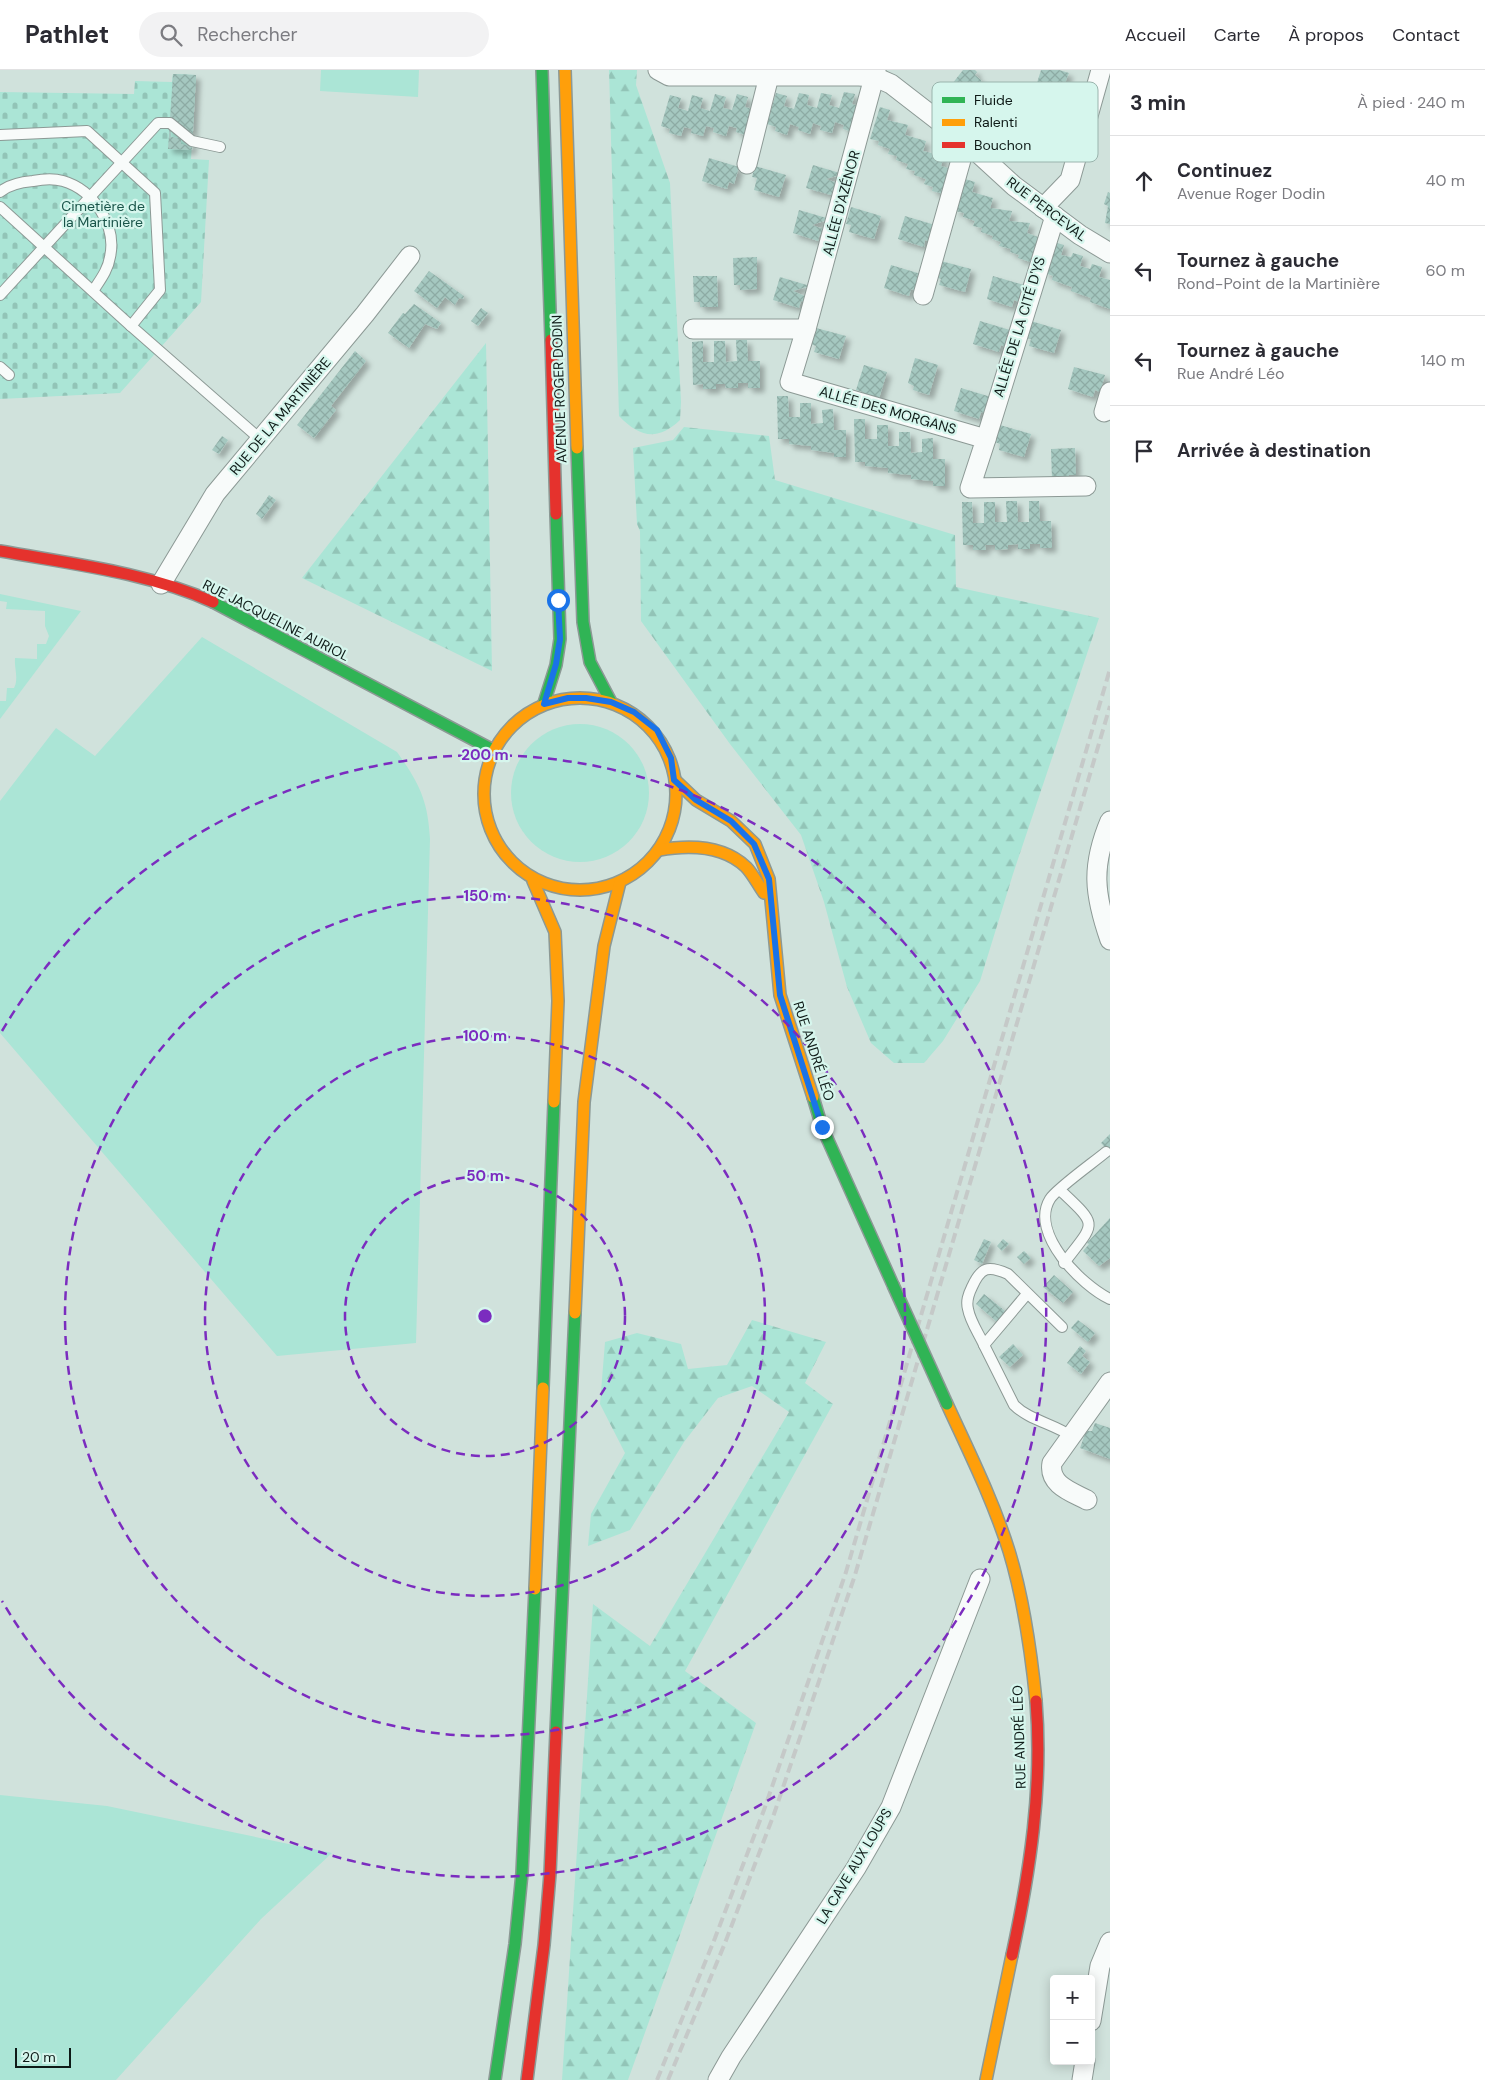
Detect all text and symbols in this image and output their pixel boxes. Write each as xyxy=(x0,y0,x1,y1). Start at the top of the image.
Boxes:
search box xyxy=(139,12,489,57)
text: Pathlet xyxy=(25,19,109,50)
icon: search xyxy=(157,21,185,49)
text: Rechercher xyxy=(197,22,298,47)
text: Accueil xyxy=(1125,23,1186,47)
text: Carte xyxy=(1214,23,1260,47)
text: À propos xyxy=(1288,23,1364,47)
text: Contact xyxy=(1392,23,1460,47)
legend xyxy=(932,82,1098,162)
text: 3 min xyxy=(1130,89,1186,117)
text: Fluide xyxy=(974,91,1013,109)
text: À pied · 240 m xyxy=(1357,92,1465,113)
text: Ralenti xyxy=(974,113,1018,131)
text: Bouchon xyxy=(974,136,1031,154)
street label: ALLÉE D'AZÉNOR xyxy=(818,148,864,258)
text: Continuez xyxy=(1177,158,1272,183)
icon: ahead xyxy=(1130,167,1158,195)
text: 40 m xyxy=(1426,170,1465,191)
street label: RUE PERCEVAL xyxy=(1003,173,1091,245)
text: Avenue Roger Dodin xyxy=(1177,183,1325,204)
park label: Cimetière de la Martinière xyxy=(61,197,145,231)
text: Tournez à gauche xyxy=(1177,248,1339,273)
street label: ALLÉE DE LA CITÉ D'YS xyxy=(989,255,1049,399)
icon: left xyxy=(1130,257,1158,285)
text: 60 m xyxy=(1425,260,1465,281)
text: Rond-Point de la Martinière xyxy=(1177,273,1380,294)
street label: AVENUE ROGER DODIN xyxy=(547,314,571,464)
text: Tournez à gauche xyxy=(1177,338,1339,363)
icon: left xyxy=(1130,347,1158,375)
text: 140 m xyxy=(1421,350,1465,371)
street label: RUE DE LA MARTINIÈRE xyxy=(225,353,335,479)
text: Rue André Léo xyxy=(1177,363,1285,384)
street label: ALLÉE DES MORGANS xyxy=(817,382,959,438)
icon: arrive xyxy=(1130,437,1158,465)
text: Arrivée à destination xyxy=(1177,438,1371,463)
street label: RUE JACQUELINE AURIOL xyxy=(200,575,352,665)
route start xyxy=(547,589,570,612)
text: 200 m xyxy=(461,745,509,765)
text: 150 m xyxy=(464,886,507,906)
street label: RUE ANDRÉ LÉO xyxy=(789,999,839,1103)
text: 100 m xyxy=(463,1026,507,1046)
route end xyxy=(811,1116,834,1139)
text: 50 m xyxy=(466,1166,504,1186)
centre of rings xyxy=(476,1307,494,1325)
street label: RUE ANDRÉ LÉO xyxy=(1008,1685,1030,1789)
street label: LA CAVE AUX LOUPS xyxy=(812,1805,896,1927)
map controls xyxy=(1050,1975,1095,2065)
button: + xyxy=(1050,1975,1095,2020)
button: − xyxy=(1050,2020,1095,2065)
scale bar xyxy=(15,2045,71,2068)
text: 20 m xyxy=(22,2048,56,2066)

